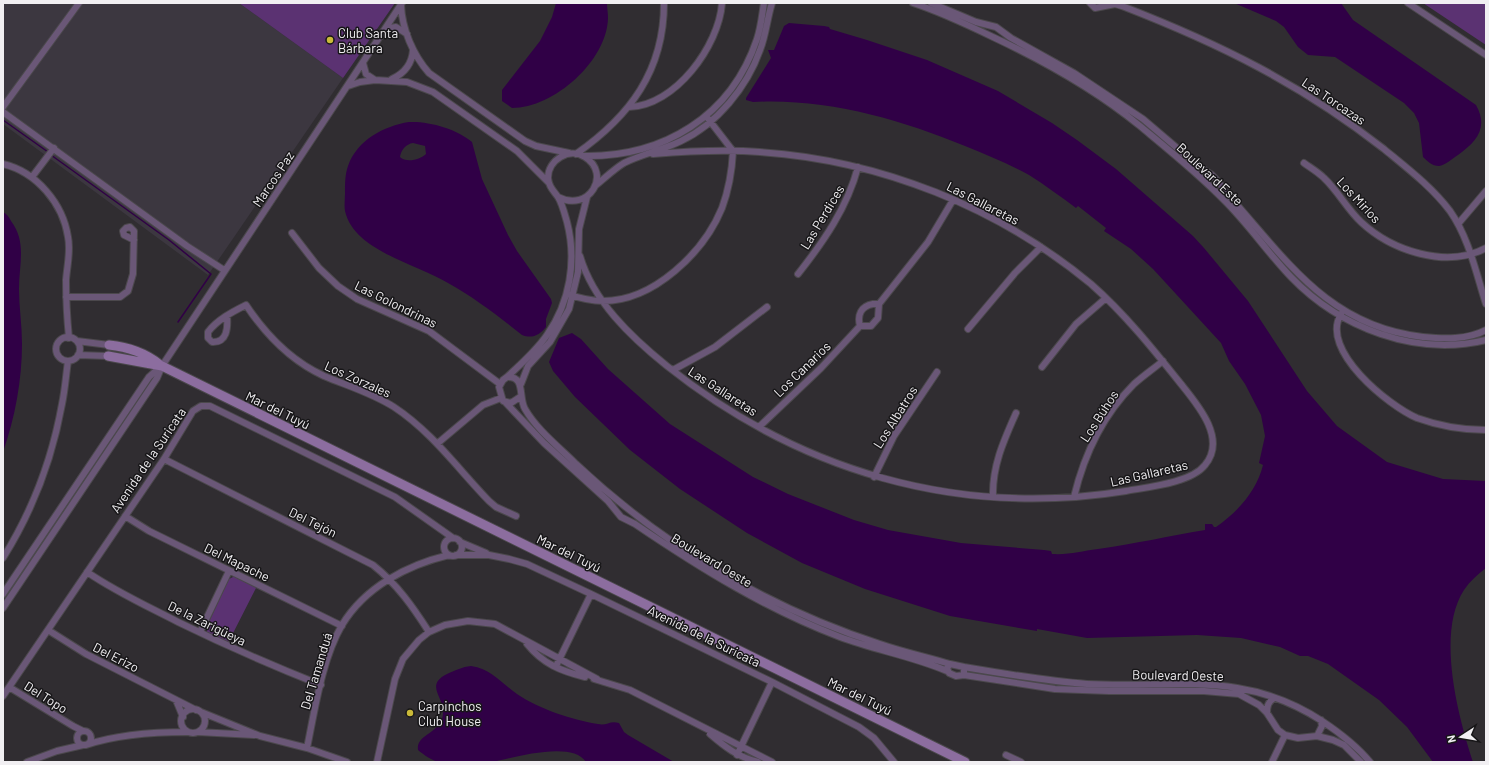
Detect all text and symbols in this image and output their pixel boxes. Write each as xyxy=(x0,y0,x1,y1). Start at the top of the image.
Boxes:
place label: Club Santa Bárbara xyxy=(338,25,398,56)
marker: Club Santa Bárbara xyxy=(325,35,335,45)
street label: Las Torcazas xyxy=(1299,74,1369,128)
street label: Boulevard Este xyxy=(1174,139,1246,209)
street label: Marcos Paz xyxy=(249,148,297,210)
street label: Los Mirlos xyxy=(1334,174,1384,226)
street label: Las Gallaretas xyxy=(944,178,1022,228)
street label: Las Perdices xyxy=(797,182,847,252)
street label: Las Golondrinas xyxy=(352,277,440,331)
street label: Los Canarios xyxy=(770,338,834,400)
street label: Los Zorzales xyxy=(322,357,394,401)
street label: Las Gallaretas xyxy=(685,363,761,419)
street label: Los Albatros xyxy=(869,383,921,451)
street label: Los Búhos xyxy=(1076,387,1122,445)
street label: Mar del Tuyú xyxy=(243,388,313,432)
street label: Avenida de la Suricata xyxy=(107,404,189,516)
street label: Las Gallaretas xyxy=(1109,456,1189,490)
street label: Del Tejón xyxy=(287,504,339,540)
street label: Boulevard Oeste xyxy=(669,530,755,590)
street label: Mar del Tuyú xyxy=(534,531,604,575)
street label: Del Mapache xyxy=(202,539,272,585)
street label: De la Zarigüeya xyxy=(165,597,249,649)
street label: Avenida de la Suricata xyxy=(645,602,763,670)
street label: Del Tamanduá xyxy=(297,631,335,711)
street label: Del Erizo xyxy=(90,639,142,675)
street label: Boulevard Oeste xyxy=(1132,666,1224,684)
street label: Mar del Tuyú xyxy=(825,674,895,718)
street label: Del Topo xyxy=(21,677,71,717)
place label: Carpinchos Club House xyxy=(418,698,482,729)
marker: Carpinchos Club House xyxy=(405,708,415,718)
north arrow xyxy=(1441,717,1481,757)
text: N xyxy=(1444,734,1458,744)

